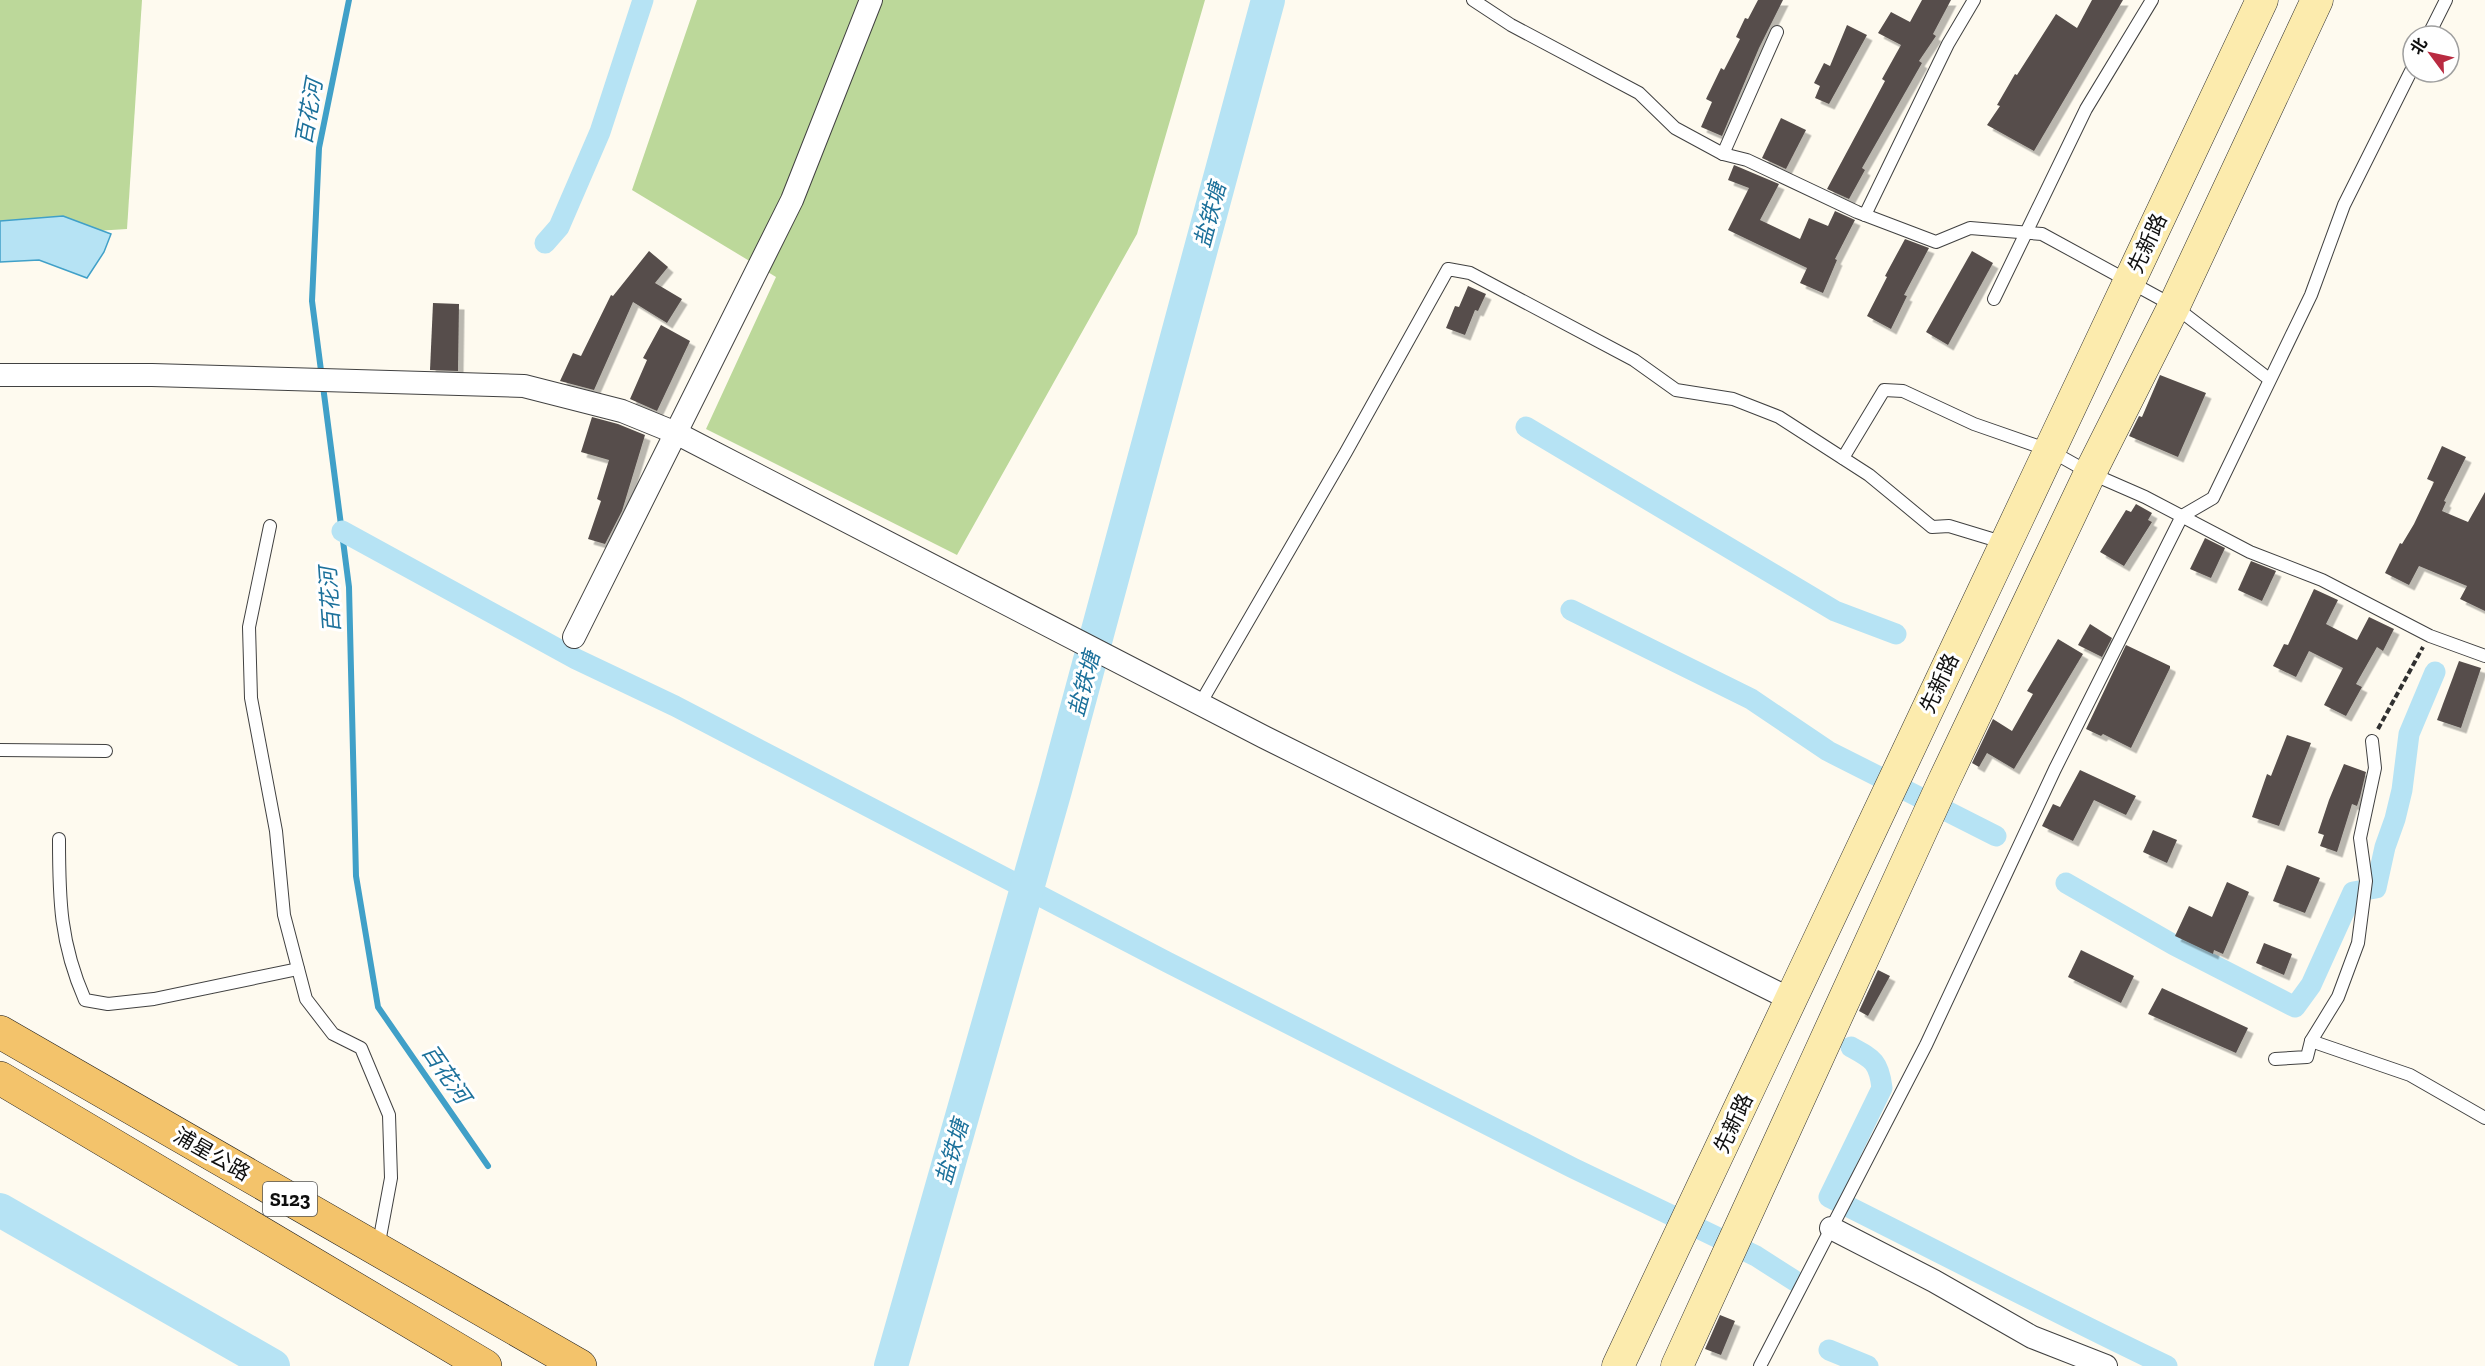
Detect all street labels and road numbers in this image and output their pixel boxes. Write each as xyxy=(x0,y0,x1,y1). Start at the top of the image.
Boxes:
street label: 先新路 xyxy=(2122,209,2172,277)
street label: 先新路 xyxy=(1914,649,1964,717)
street label: 先新路 xyxy=(1708,1089,1758,1157)
street label: 浦星公路 xyxy=(169,1122,255,1186)
road number: S123 xyxy=(263,1182,317,1216)

